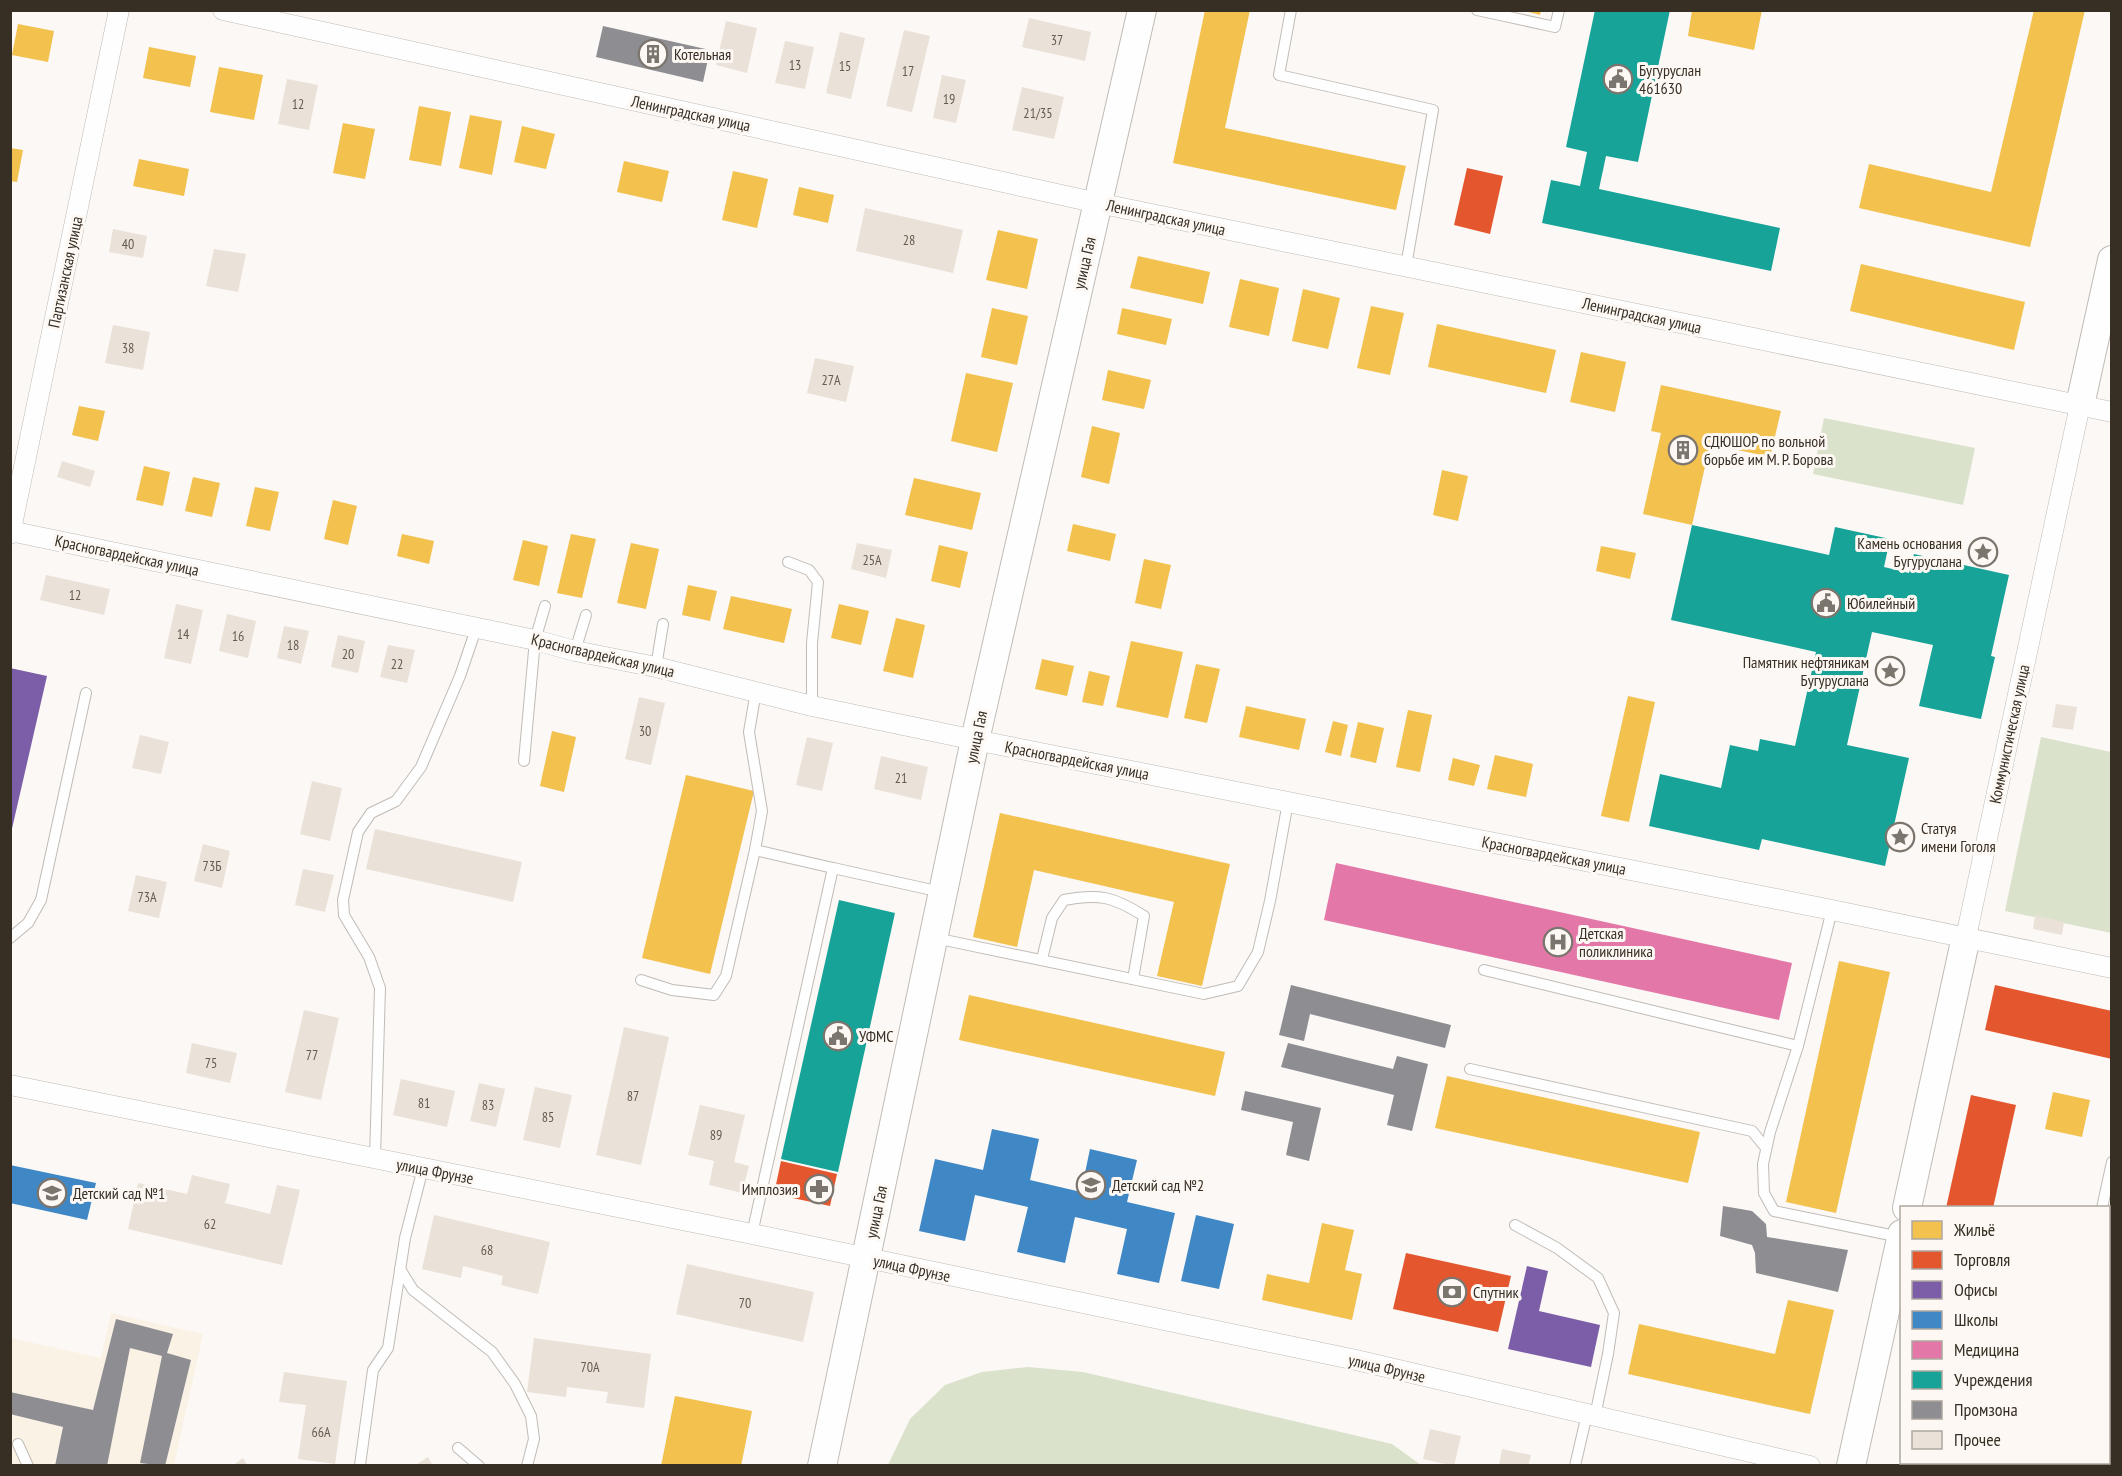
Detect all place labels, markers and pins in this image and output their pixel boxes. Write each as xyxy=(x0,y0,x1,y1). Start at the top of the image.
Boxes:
building icon: Котельная xyxy=(637,38,669,70)
place label: Котельная xyxy=(674,44,731,64)
place label: Бугуруслан 461630 xyxy=(1639,60,1701,98)
public building icon: Бугуруслан 461630 xyxy=(1602,63,1634,95)
place label: СДЮШОР по вольной борьбе им М. Р. Борова xyxy=(1704,431,1833,469)
building icon: СДЮШОР по вольной борьбе им М. Р. Борова xyxy=(1667,434,1699,466)
place label: Камень основания Бугуруслана xyxy=(1857,533,1962,571)
place icon: Камень основания Бугуруслана xyxy=(1967,536,1999,568)
public building icon: Юбилейный xyxy=(1810,587,1842,619)
place label: Юбилейный xyxy=(1847,593,1915,613)
place label: Памятник нефтяникам Бугуруслана xyxy=(1743,652,1869,690)
place icon: Памятник нефтяникам Бугуруслана xyxy=(1874,655,1906,687)
place label: Статуя имени Гоголя xyxy=(1921,818,1996,856)
place icon: Статуя имени Гоголя xyxy=(1884,821,1916,853)
place label: Детская поликлиника xyxy=(1579,923,1653,961)
hospital icon: Детская поликлиника xyxy=(1542,926,1574,958)
public building icon: УФМС xyxy=(822,1020,854,1052)
place label: УФМС xyxy=(859,1026,893,1046)
school or university icon: Детский сад №2 xyxy=(1075,1169,1107,1201)
pharmacy icon: Имплозия xyxy=(803,1173,835,1205)
place label: Детский сад №2 xyxy=(1112,1175,1204,1195)
school or university icon: Детский сад №1 xyxy=(36,1177,68,1209)
place label: Имплозия xyxy=(742,1179,798,1199)
place label: Детский сад №1 xyxy=(73,1183,165,1203)
bank icon: Спутник xyxy=(1436,1276,1468,1308)
place label: Спутник xyxy=(1473,1282,1519,1302)

